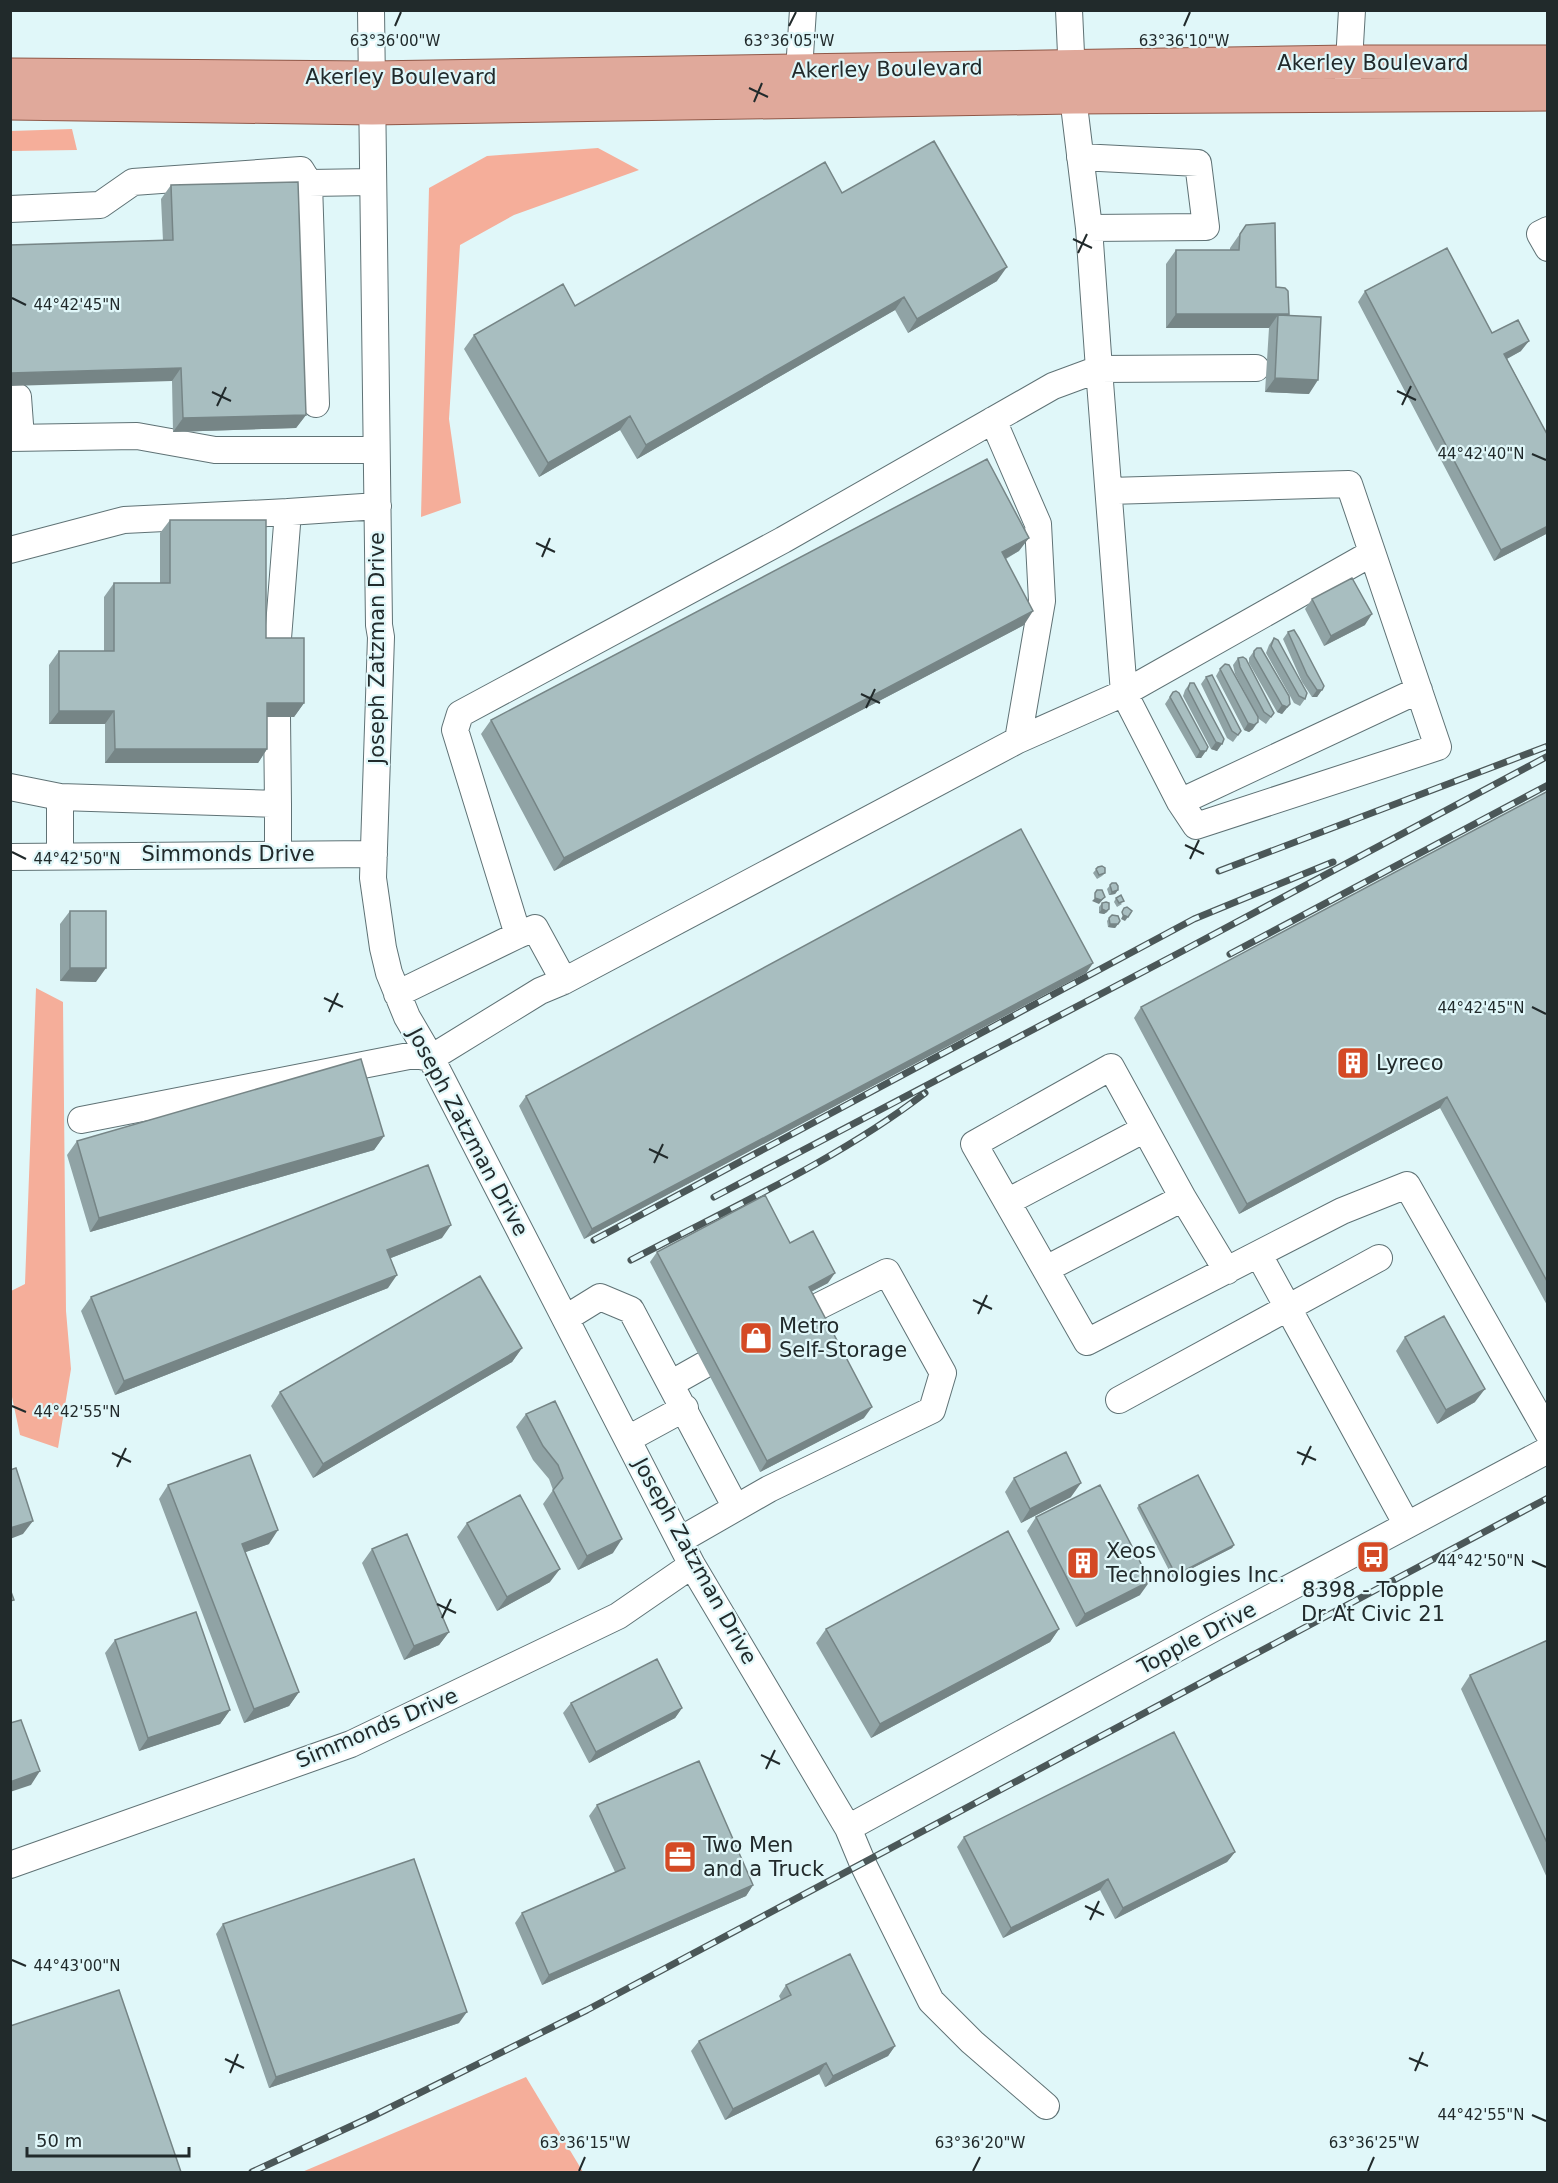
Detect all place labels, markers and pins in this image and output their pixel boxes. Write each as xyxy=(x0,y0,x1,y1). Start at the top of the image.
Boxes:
building icon: Lyreco xyxy=(1335,1045,1371,1081)
place label: Lyreco xyxy=(1376,1051,1444,1075)
place label: Metro Self-Storage xyxy=(779,1314,907,1362)
shop icon: Metro Self-Storage xyxy=(738,1320,774,1356)
place label: Xeos Technologies Inc. xyxy=(1105,1539,1285,1587)
bus stop icon: 8398 - Topple Dr At Civic 21 xyxy=(1355,1539,1391,1575)
building icon: Xeos Technologies Inc. xyxy=(1065,1545,1101,1581)
place label: 8398 - Topple Dr At Civic 21 xyxy=(1301,1578,1445,1626)
place label: Two Men and a Truck xyxy=(702,1833,825,1881)
office icon: Two Men and a Truck xyxy=(662,1839,698,1875)

